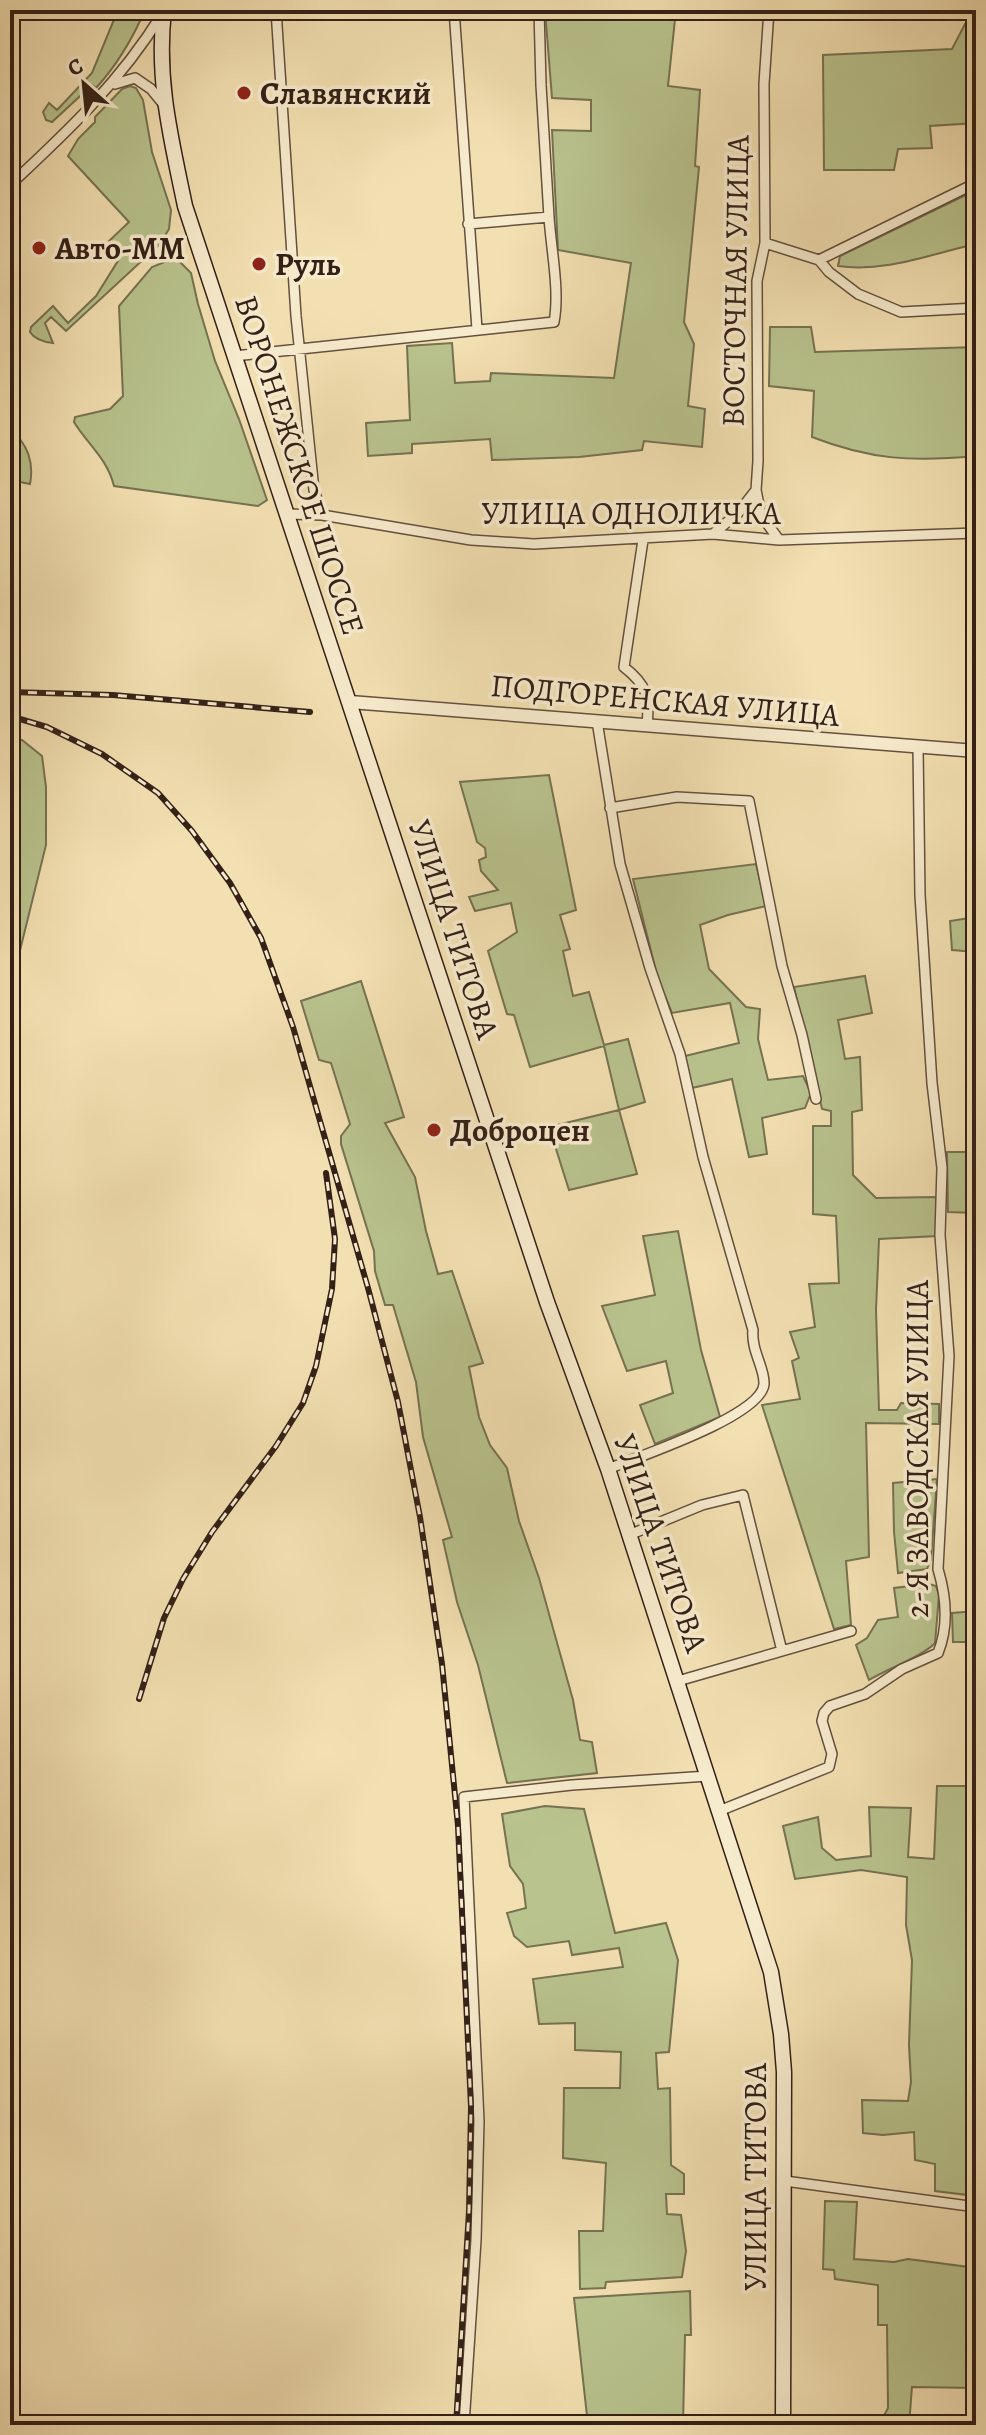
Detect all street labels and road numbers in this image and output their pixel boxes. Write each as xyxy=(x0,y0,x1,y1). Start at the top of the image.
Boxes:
street label: ВОСТОЧНАЯ УЛИЦА xyxy=(710,133,760,427)
street label: ВОРОНЕЖСКОЕ ШОССЕ xyxy=(224,289,376,641)
street label: УЛИЦА ОДНОЛИЧКА xyxy=(481,491,782,535)
street label: ПОДГОРЕНСКАЯ УЛИЦА xyxy=(489,663,843,737)
street label: УЛИЦА ТИТОВА xyxy=(398,814,511,1045)
street label: 2-Я ЗАВОДСКАЯ УЛИЦА xyxy=(895,1279,939,1618)
street label: УЛИЦА ТИТОВА xyxy=(603,1428,719,1659)
street label: УЛИЦА ТИТОВА xyxy=(733,2062,777,2291)

